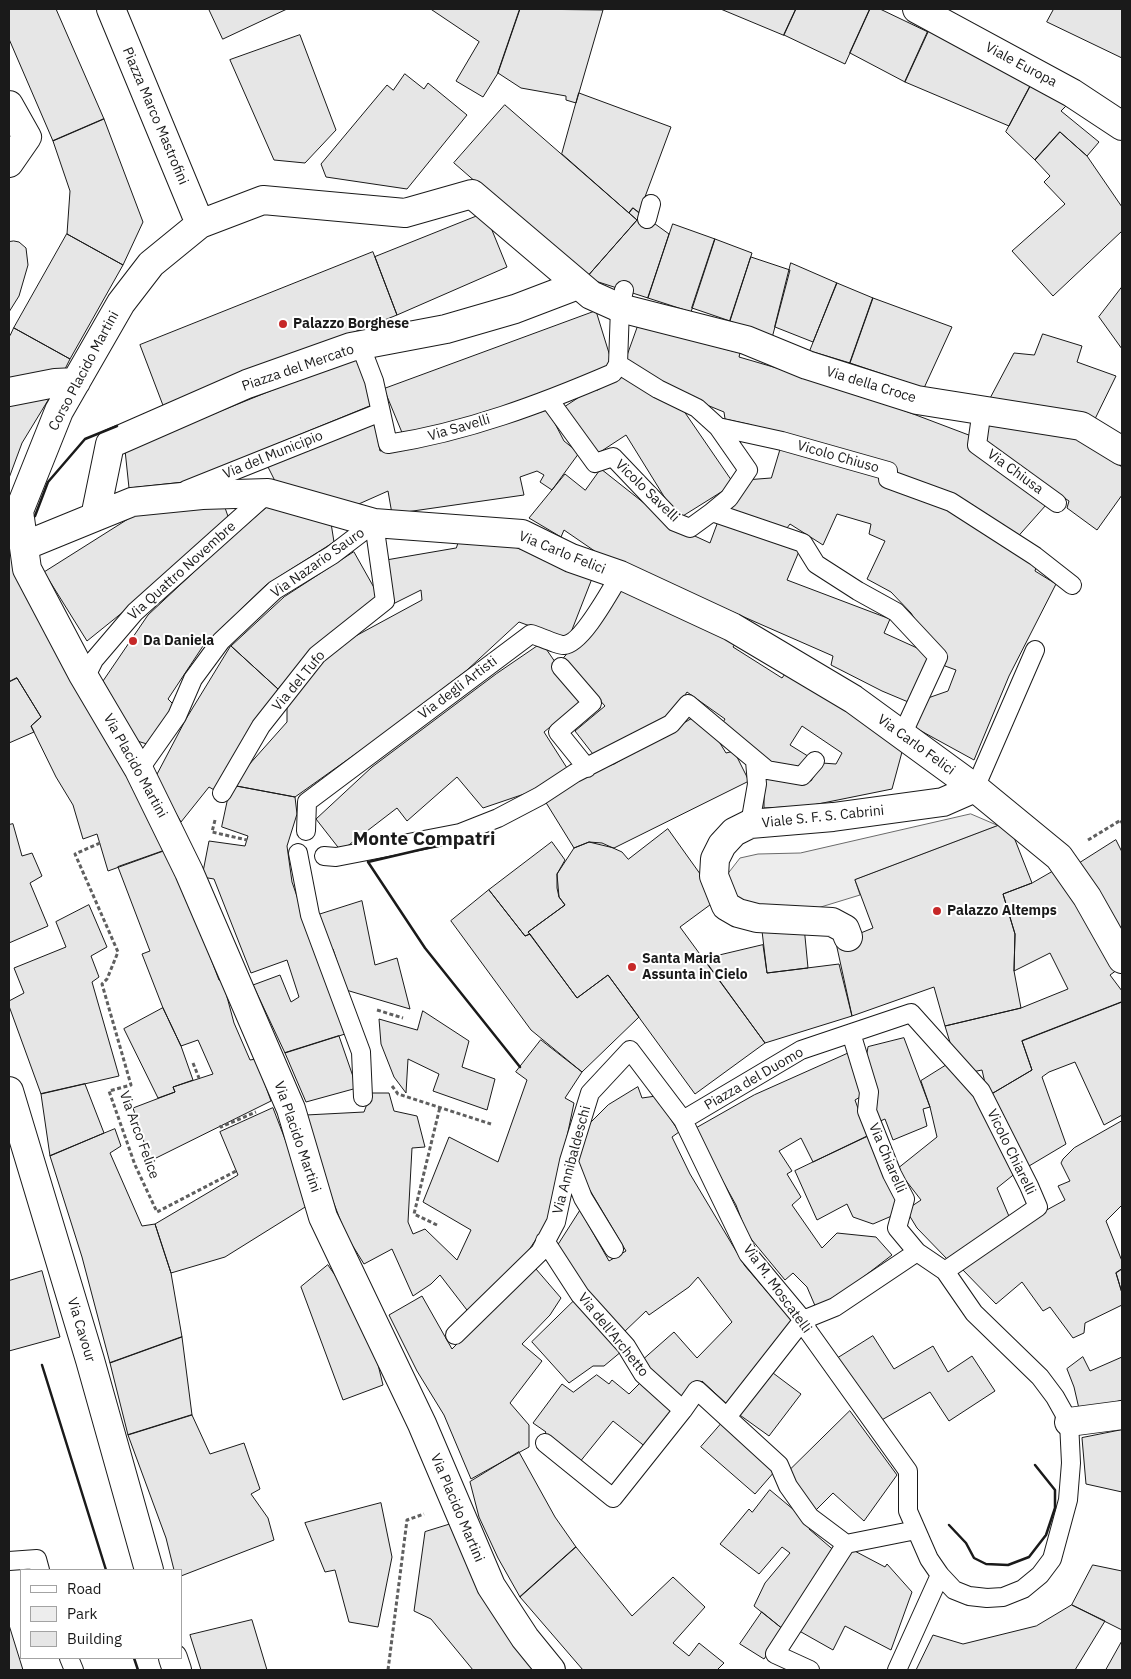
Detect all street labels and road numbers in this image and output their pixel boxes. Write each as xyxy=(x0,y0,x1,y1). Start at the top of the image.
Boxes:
street label: Viale Europa xyxy=(982,39,1060,91)
street label: Piazza Marco Mastrofini xyxy=(118,45,192,187)
street label: Corso Placido Martini xyxy=(45,308,123,434)
street label: Piazza del Mercato xyxy=(240,341,356,395)
street label: Via della Croce xyxy=(824,363,918,407)
street label: Via Savelli xyxy=(426,411,492,445)
street label: Via del Municipio xyxy=(220,427,326,483)
street label: Vicolo Chiuso xyxy=(795,437,881,477)
street label: Via Chiusa xyxy=(984,446,1046,498)
street label: Vicolo Savelli xyxy=(611,456,683,526)
street label: Via Quattro Novembre xyxy=(125,518,239,624)
street label: Via Nazario Sauro xyxy=(268,524,368,602)
street label: Via Carlo Felici xyxy=(516,528,608,578)
street label: Via del Tufo xyxy=(269,648,329,714)
street label: Via degli Artisti xyxy=(415,653,501,723)
street label: Via Placido Martini xyxy=(99,711,171,821)
street label: Via Carlo Felici xyxy=(874,711,958,779)
street label: Viale S. F. S. Cabrini xyxy=(761,802,885,832)
street label: Piazza del Duomo xyxy=(702,1044,806,1114)
street label: Via Placido Martini xyxy=(270,1079,324,1195)
street label: Via Arco Felice xyxy=(115,1089,163,1181)
street label: Via Annibaldeschi xyxy=(549,1104,595,1216)
street label: Vicolo Chiarelli xyxy=(983,1106,1039,1198)
street label: Via Chiarelli xyxy=(865,1121,909,1195)
street label: Via M. Moscatelli xyxy=(739,1241,815,1337)
street label: Via dell'Archetto xyxy=(574,1290,652,1380)
street label: Via Cavour xyxy=(63,1296,99,1364)
street label: Via Placido Martini xyxy=(427,1451,487,1565)

